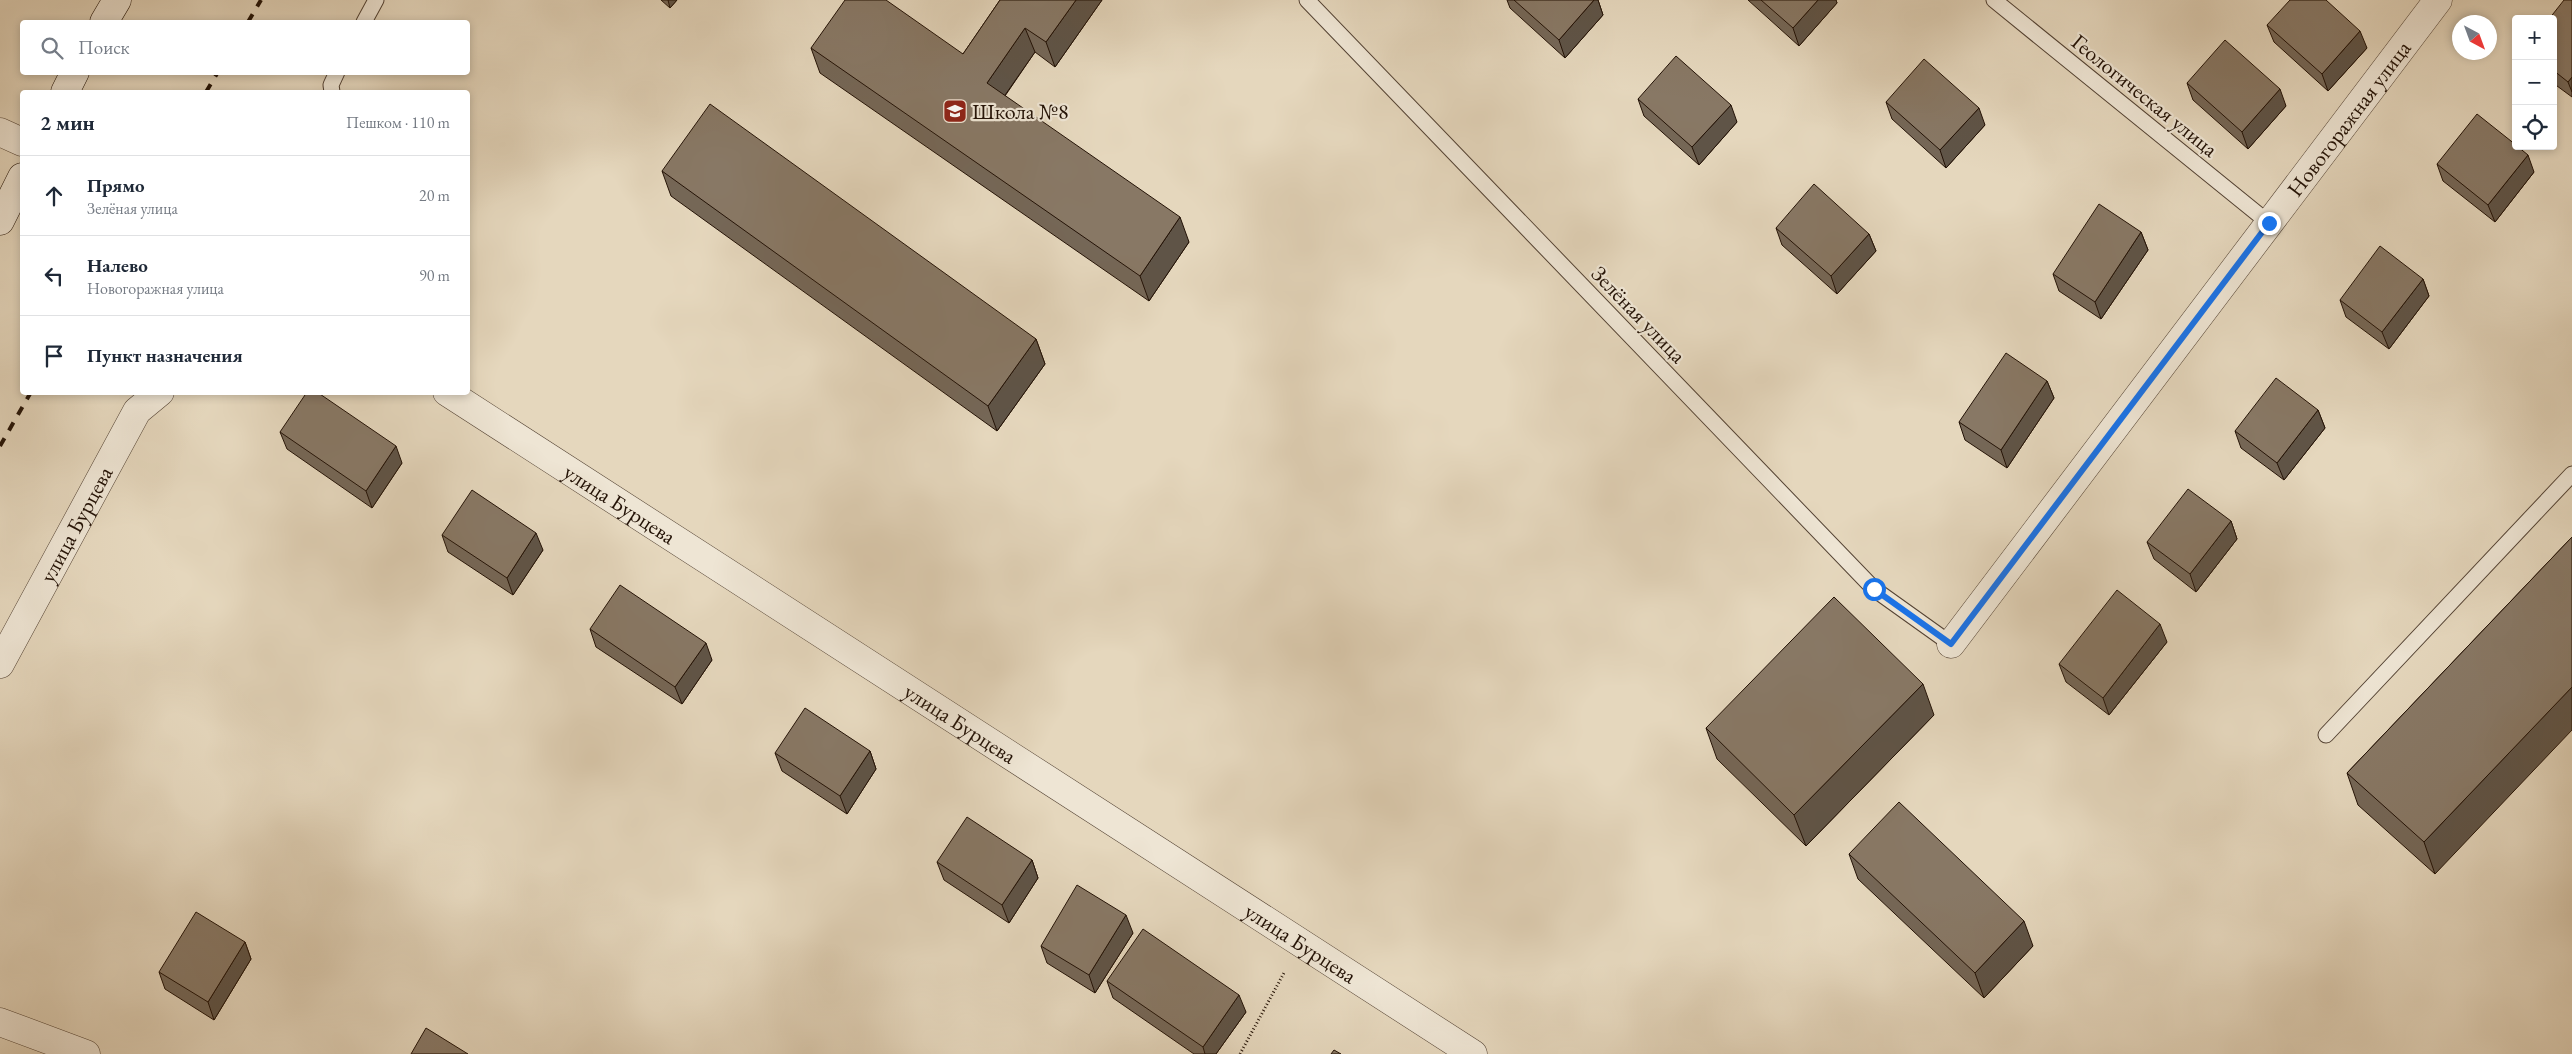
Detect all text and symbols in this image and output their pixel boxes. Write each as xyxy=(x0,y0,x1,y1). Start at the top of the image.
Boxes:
north arrow xyxy=(2452,15,2497,60)
map controls xyxy=(2512,15,2557,150)
button: + xyxy=(2512,15,2557,60)
search box xyxy=(20,20,470,75)
street label: Геологическая улица xyxy=(2065,27,2224,164)
icon: search xyxy=(38,34,66,62)
text: Поиск xyxy=(78,35,130,60)
street label: Новогоражная улица xyxy=(2280,35,2417,203)
button: − xyxy=(2512,60,2557,105)
place label: Школа №8 xyxy=(972,97,1069,126)
school or university icon: Школа №8 xyxy=(942,98,968,124)
button: locate xyxy=(2512,105,2557,150)
text: 2 мин xyxy=(40,109,95,136)
text: Пешком · 110 m xyxy=(346,112,450,133)
text: Прямо xyxy=(87,173,145,198)
icon: ahead xyxy=(40,182,68,210)
text: 20 m xyxy=(419,185,450,206)
text: Зелёная улица xyxy=(87,198,178,219)
route end xyxy=(2258,212,2281,235)
text: Налево xyxy=(87,253,148,278)
street label: Зелёная улица xyxy=(1585,259,1693,369)
icon: left xyxy=(40,262,68,290)
text: 90 m xyxy=(419,265,450,286)
text: Новогоражная улица xyxy=(87,278,224,299)
icon: arrive xyxy=(40,342,68,370)
text: Пункт назначения xyxy=(87,343,243,368)
street label: улица Бурцева xyxy=(558,457,682,551)
street label: улица Бурцева xyxy=(33,461,119,588)
route start xyxy=(1863,578,1886,601)
street label: улица Бурцева xyxy=(899,677,1022,771)
street label: улица Бурцева xyxy=(1239,896,1362,990)

